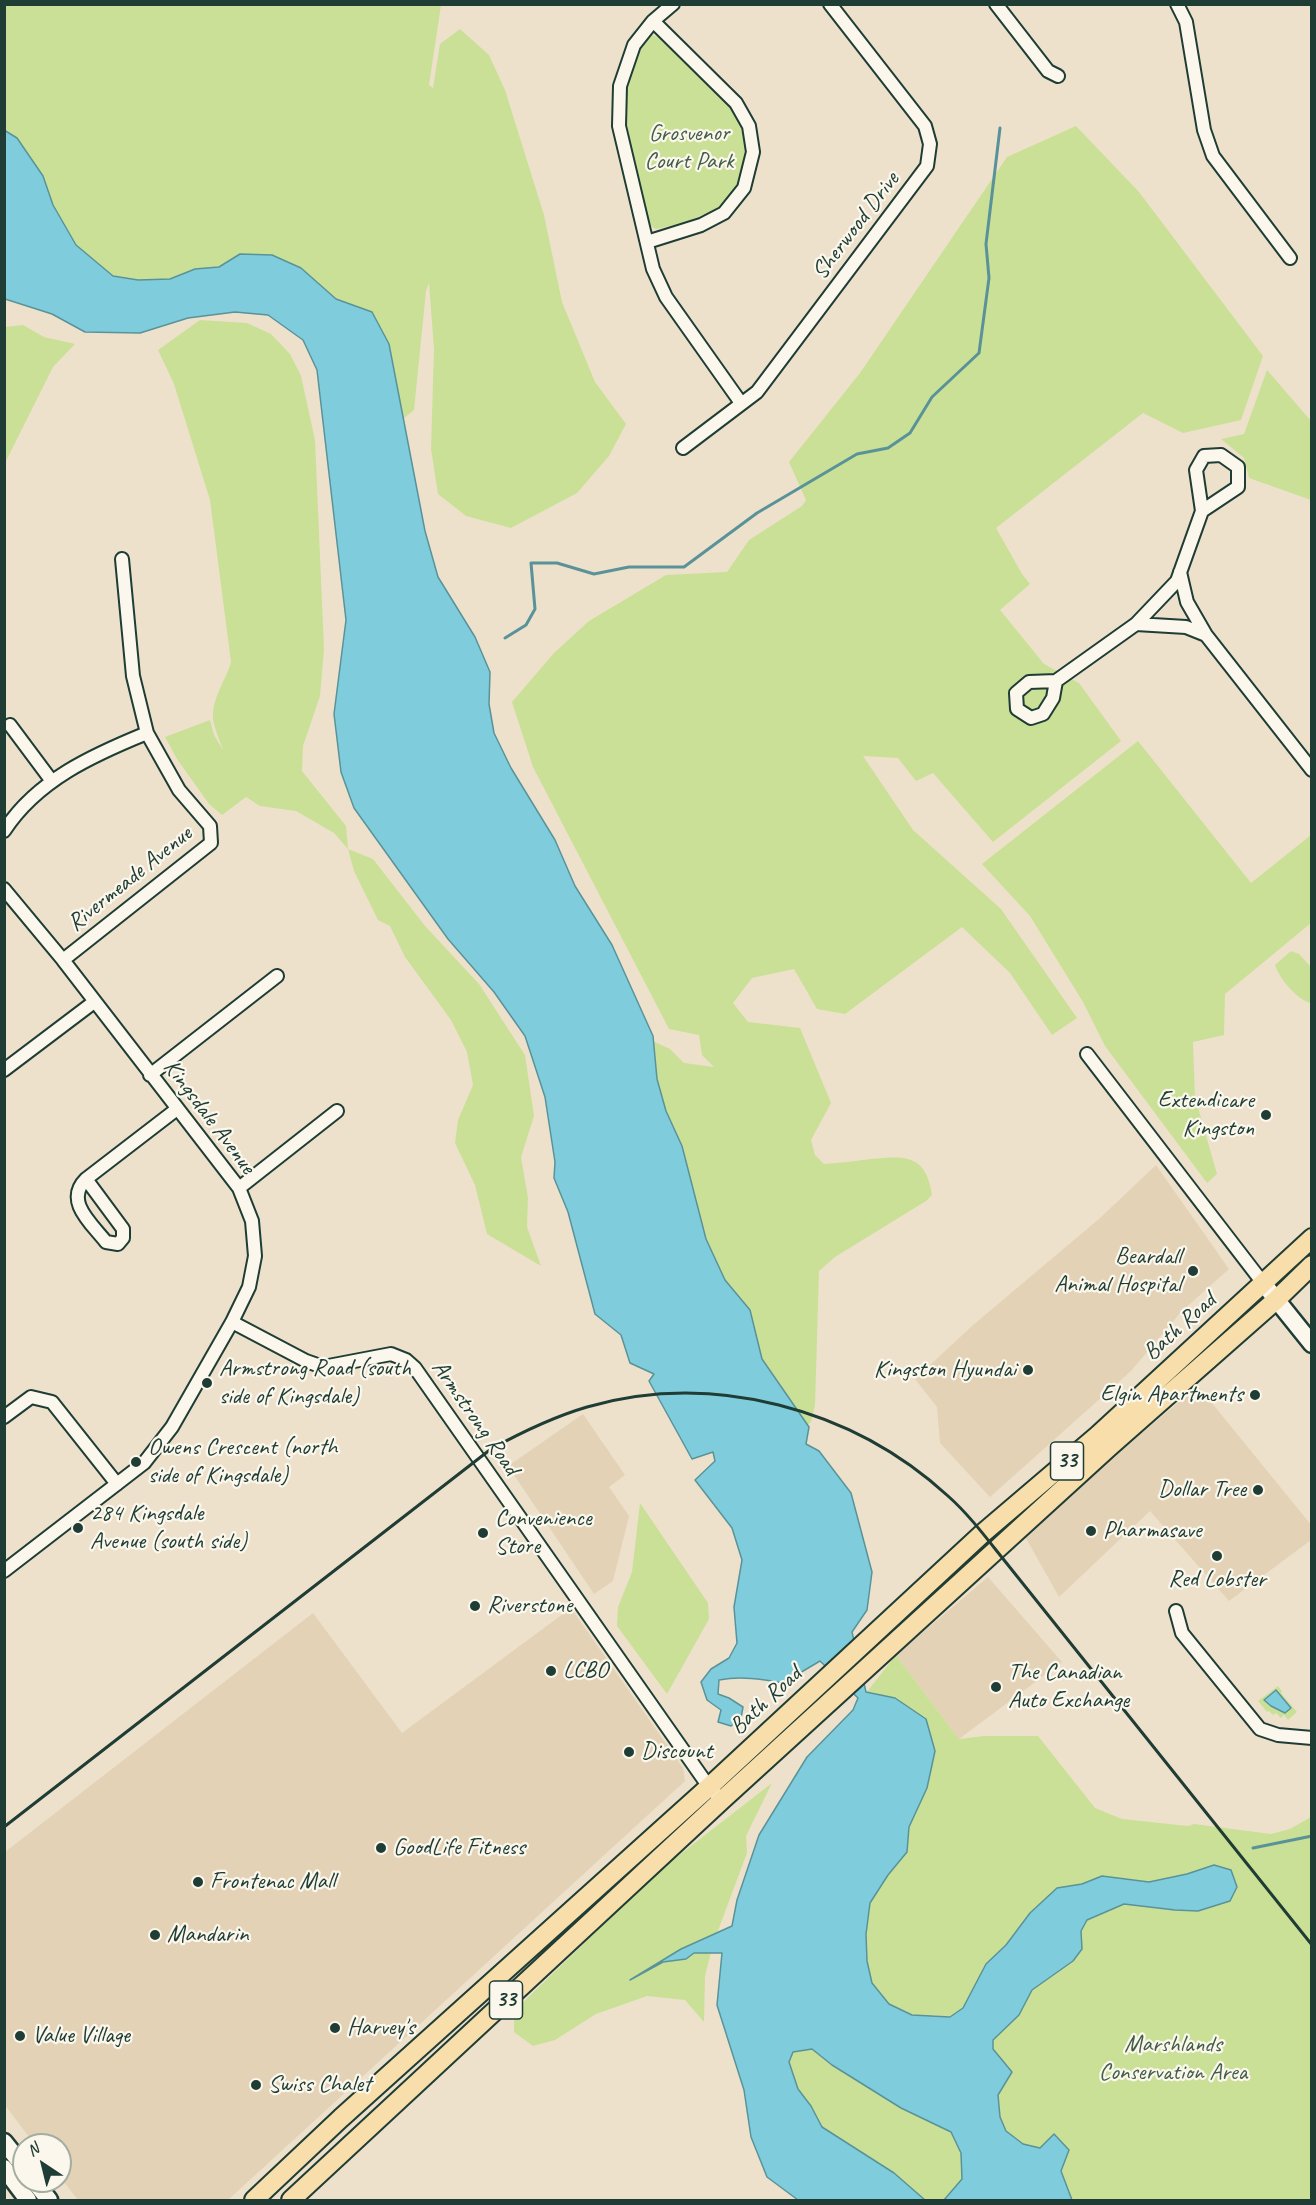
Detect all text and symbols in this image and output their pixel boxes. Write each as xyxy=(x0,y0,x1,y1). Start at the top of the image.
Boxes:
park label: Grosvenor Court Park xyxy=(644,120,734,176)
street label: Sherwood Drive xyxy=(806,166,906,286)
street label: Rivermeade Avenue xyxy=(62,820,198,938)
street label: Kingsdale Avenue xyxy=(157,1054,261,1180)
place label: Extendicare Kingston xyxy=(1158,1087,1254,1143)
marker: Extendicare Kingston xyxy=(1259,1108,1273,1122)
place label: Beardall Animal Hospital xyxy=(1054,1243,1181,1299)
marker: Beardall Animal Hospital xyxy=(1186,1264,1200,1278)
street label: Bath Road xyxy=(1138,1287,1222,1367)
place label: Armstrong Road (south side of Kingsdale) xyxy=(219,1355,411,1411)
street label: Armstrong Road xyxy=(425,1355,525,1481)
place label: Kingston Hyundai xyxy=(874,1356,1016,1384)
marker: Kingston Hyundai xyxy=(1021,1363,1035,1377)
marker: Armstrong Road (south side of Kingsdale) xyxy=(200,1376,214,1390)
place label: Elgin Apartments xyxy=(1100,1381,1243,1409)
marker: Elgin Apartments xyxy=(1248,1388,1262,1402)
place label: Owens Crescent (north side of Kingsdale) xyxy=(148,1434,337,1490)
road number: 33 xyxy=(1050,1442,1084,1480)
marker: Owens Crescent (north side of Kingsdale) xyxy=(129,1455,143,1469)
place label: Dollar Tree xyxy=(1158,1476,1246,1504)
marker: Dollar Tree xyxy=(1251,1483,1265,1497)
place label: 284 Kingsdale Avenue (south side) xyxy=(90,1500,247,1556)
place label: Convenience Store xyxy=(495,1505,591,1561)
place label: Pharmasave xyxy=(1103,1517,1201,1545)
marker: 284 Kingsdale Avenue (south side) xyxy=(71,1521,85,1535)
marker: Pharmasave xyxy=(1084,1524,1098,1538)
marker: Convenience Store xyxy=(476,1526,490,1540)
marker: Red Lobster xyxy=(1210,1549,1224,1563)
place label: Red Lobster xyxy=(1168,1566,1266,1594)
place label: Riverstone xyxy=(487,1592,572,1620)
marker: Riverstone xyxy=(468,1599,482,1613)
place label: LCBO xyxy=(563,1657,608,1685)
place label: The Canadian Auto Exchange xyxy=(1008,1659,1129,1715)
street label: Bath Road xyxy=(724,1661,808,1741)
marker: LCBO xyxy=(544,1664,558,1678)
marker: The Canadian Auto Exchange xyxy=(989,1680,1003,1694)
place label: Discount xyxy=(641,1738,712,1766)
marker: Discount xyxy=(622,1745,636,1759)
place label: GoodLife Fitness xyxy=(393,1834,525,1862)
marker: GoodLife Fitness xyxy=(374,1841,388,1855)
place label: Frontenac Mall xyxy=(210,1868,335,1896)
marker: Frontenac Mall xyxy=(191,1875,205,1889)
place label: Mandarin xyxy=(167,1921,249,1949)
marker: Mandarin xyxy=(148,1928,162,1942)
road number: 33 xyxy=(490,1981,522,2019)
place label: Harvey's xyxy=(347,2014,415,2042)
marker: Harvey's xyxy=(328,2021,342,2035)
place label: Value Village xyxy=(32,2022,130,2050)
marker: Value Village xyxy=(13,2029,27,2043)
park label: Marshlands Conservation Area xyxy=(1099,2031,1247,2087)
place label: Swiss Chalet xyxy=(268,2071,371,2099)
marker: Swiss Chalet xyxy=(249,2078,263,2092)
north arrow xyxy=(12,2133,72,2193)
text: N xyxy=(23,2139,43,2161)

